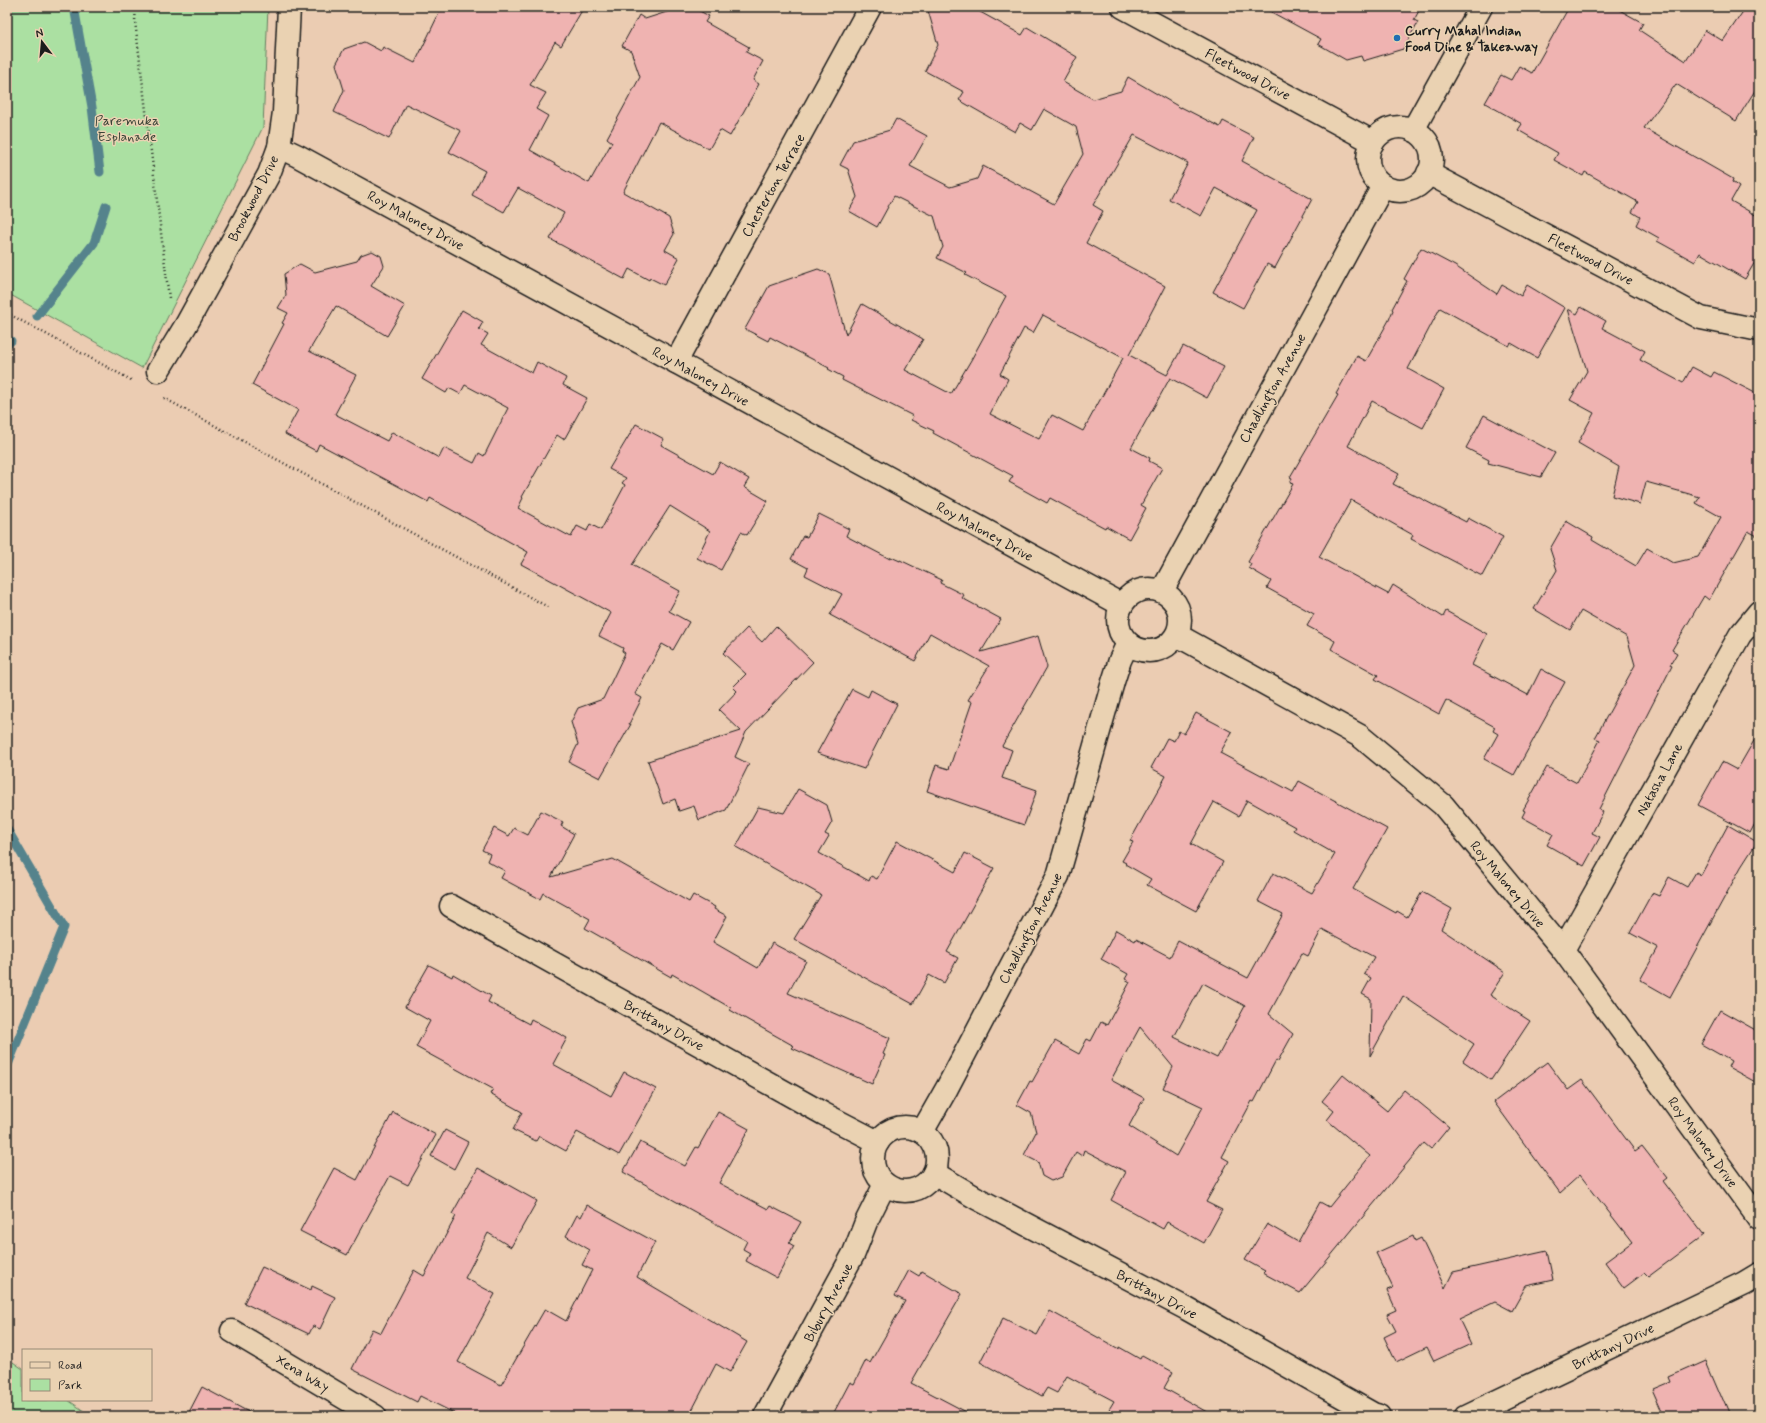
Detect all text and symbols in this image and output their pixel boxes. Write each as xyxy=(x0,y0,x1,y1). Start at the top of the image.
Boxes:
north arrow xyxy=(22,22,62,62)
place label: Curry Mahal Indian Food Dine & Takeaway xyxy=(1405,22,1538,56)
text: N xyxy=(34,26,45,41)
marker: Curry Mahal Indian Food Dine & Takeaway xyxy=(1392,33,1402,43)
street label: Fleetwood Drive xyxy=(1202,45,1293,105)
park label: Paremuka Esplanade xyxy=(95,112,159,146)
street label: Chesterton Terrace xyxy=(738,131,810,240)
street label: Brookwood Drive xyxy=(224,152,283,245)
street label: Roy Maloney Drive xyxy=(364,187,467,255)
street label: Fleetwood Drive xyxy=(1545,230,1636,290)
street label: Chadlington Avenue xyxy=(1235,330,1312,447)
street label: Roy Maloney Drive xyxy=(649,343,752,411)
street label: Roy Maloney Drive xyxy=(933,498,1036,566)
street label: Natasha Lane xyxy=(1633,740,1687,819)
street label: Roy Maloney Drive xyxy=(1466,837,1549,932)
street label: Chadlington Avenue xyxy=(995,870,1069,988)
street label: Brittany Drive xyxy=(620,996,707,1055)
street label: Roy Maloney Drive xyxy=(1663,1094,1741,1192)
street label: Bibury Avenue xyxy=(800,1259,858,1345)
street label: Brittany Drive xyxy=(1113,1266,1200,1324)
street label: Brittany Drive xyxy=(1569,1319,1657,1375)
legend xyxy=(22,1349,152,1401)
street label: Xena Way xyxy=(273,1351,332,1397)
text: Road xyxy=(58,1358,82,1374)
text: Park xyxy=(58,1378,82,1394)

